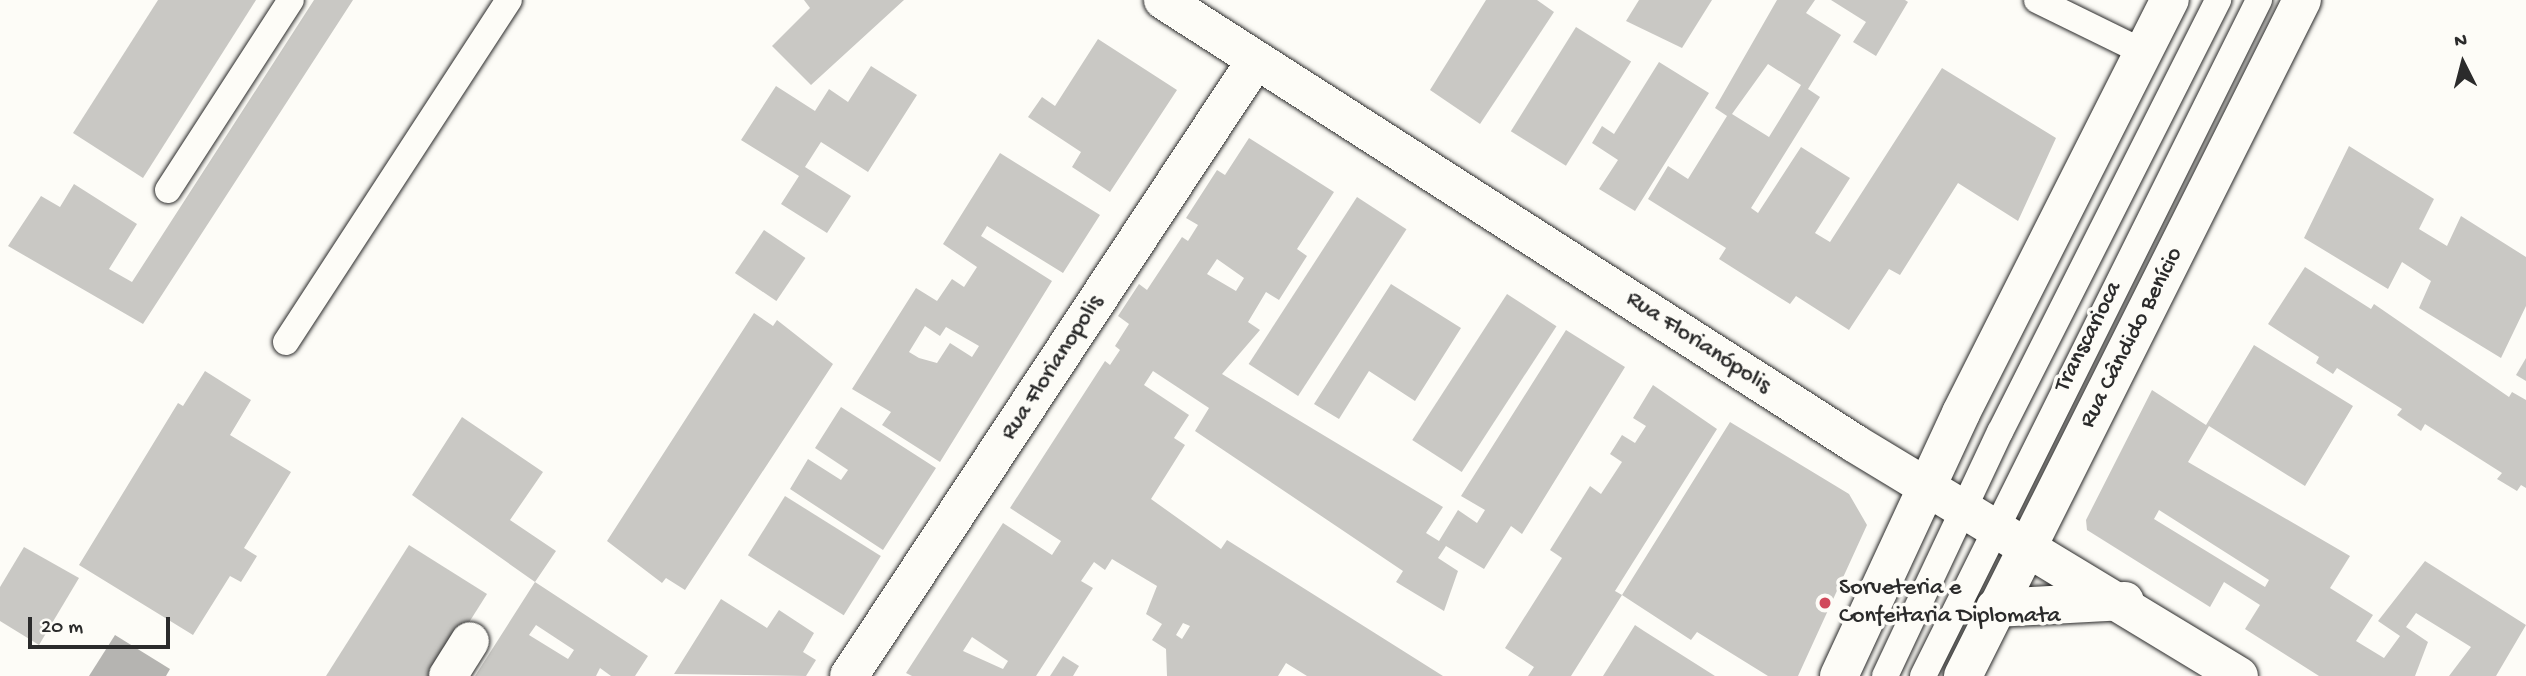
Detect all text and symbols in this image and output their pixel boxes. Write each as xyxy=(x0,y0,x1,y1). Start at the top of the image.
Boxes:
north arrow xyxy=(2428,28,2498,98)
text: N xyxy=(2453,30,2468,54)
street label: Rua Cândido Benício xyxy=(2074,243,2190,433)
street label: Transcarioca xyxy=(2049,277,2129,397)
street label: Rua Florianópolis xyxy=(1620,285,1776,401)
street label: Rua Florianopolis xyxy=(995,290,1111,446)
place label: Sorveteria e Confeitaria Diplomata xyxy=(1839,575,2061,631)
marker: Sorveteria e Confeitaria Diplomata xyxy=(1817,595,1833,611)
scale bar xyxy=(32,602,173,646)
text: 20 m xyxy=(41,616,83,641)

